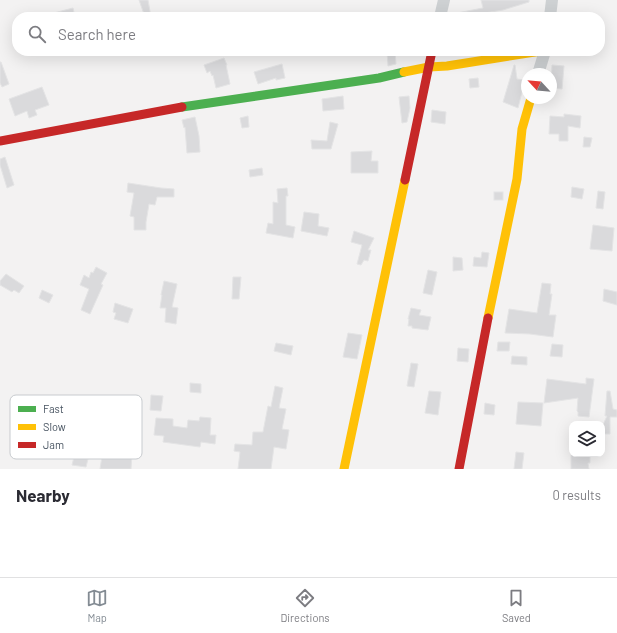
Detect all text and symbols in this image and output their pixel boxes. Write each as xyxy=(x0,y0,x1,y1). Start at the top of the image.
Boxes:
search box xyxy=(12,12,605,56)
icon: search xyxy=(26,23,48,45)
text: Search here xyxy=(58,25,136,43)
north arrow xyxy=(521,68,557,104)
legend xyxy=(10,395,142,459)
text: Fast xyxy=(43,402,64,415)
text: Slow xyxy=(43,420,66,433)
map controls xyxy=(569,421,605,457)
button: layers xyxy=(569,421,605,457)
text: Jam xyxy=(43,438,64,451)
text: Nearby xyxy=(16,485,70,505)
text: 0 results xyxy=(552,487,601,503)
tab: Map xyxy=(86,587,108,624)
tab: Directions xyxy=(280,587,330,624)
tab: Saved xyxy=(502,587,531,624)

